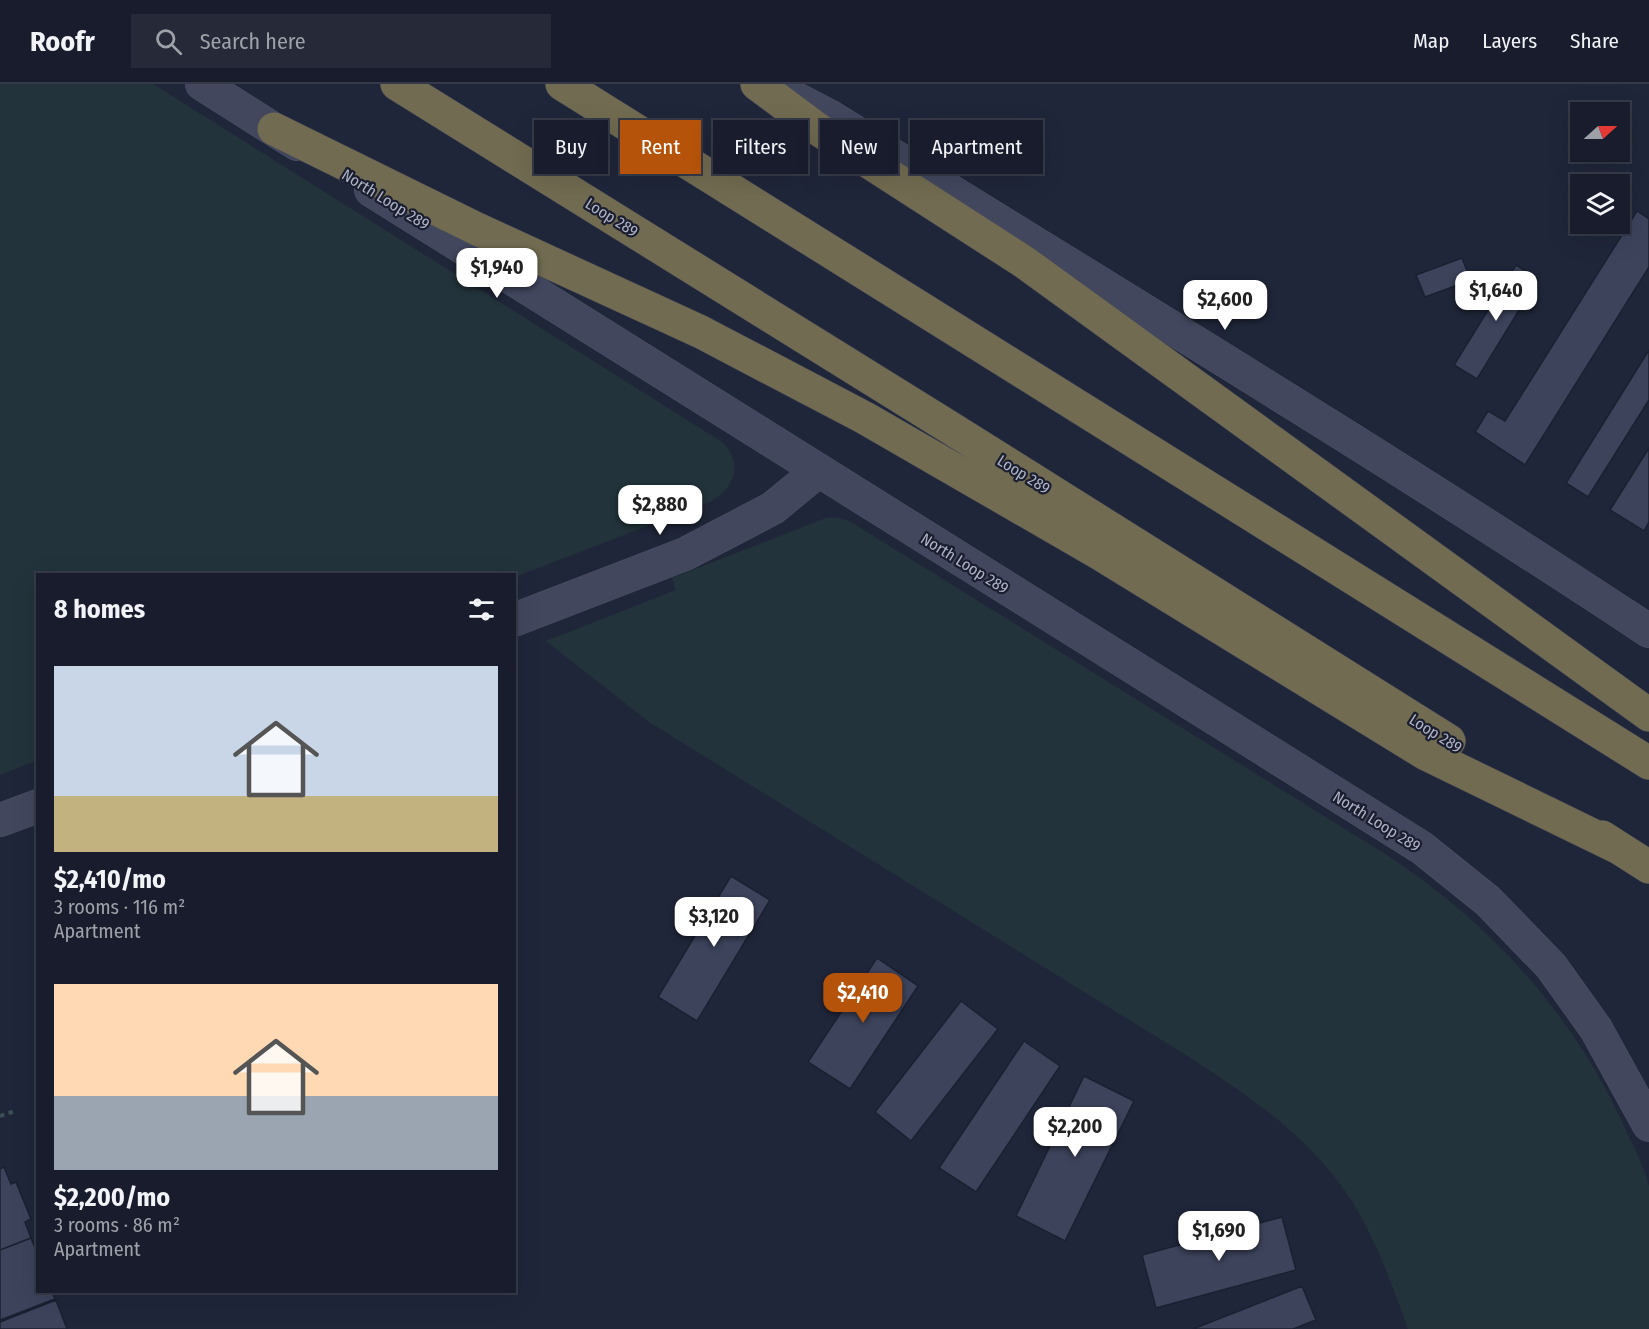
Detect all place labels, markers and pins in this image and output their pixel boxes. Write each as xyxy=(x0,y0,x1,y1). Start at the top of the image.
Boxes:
pin: $1,940 xyxy=(448,248,546,299)
pin: $1,640 xyxy=(1447,271,1545,322)
pin: $2,600 xyxy=(1176,280,1274,331)
pin: $2,880 xyxy=(611,485,709,536)
pin: $3,120 xyxy=(665,897,763,948)
pin: $2,410 xyxy=(814,973,912,1024)
pin: $2,200 xyxy=(1026,1107,1124,1158)
pin: $1,690 xyxy=(1170,1211,1268,1262)

